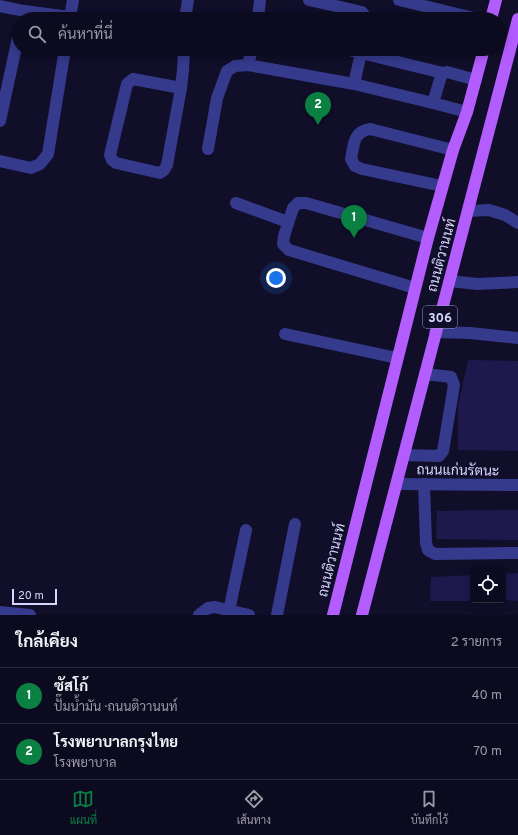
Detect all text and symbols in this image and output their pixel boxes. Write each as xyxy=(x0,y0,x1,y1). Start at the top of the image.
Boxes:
search box xyxy=(12,12,506,56)
icon: search xyxy=(26,23,48,45)
text: ค้นหาที่นี่ xyxy=(58,26,113,45)
pin: 2 xyxy=(305,92,331,125)
pin: 1 xyxy=(341,205,367,238)
street label: ถนนติวานนท์ xyxy=(423,216,460,294)
your location xyxy=(266,268,286,288)
road number: 306 xyxy=(423,306,457,328)
street label: ถนนแก่นรัตนะ xyxy=(416,462,499,481)
street label: ถนนติวานนท์ xyxy=(313,521,350,599)
map controls xyxy=(470,567,506,603)
button: locate xyxy=(470,567,506,603)
scale bar xyxy=(12,587,57,606)
text: 20 m xyxy=(18,589,44,603)
text: ใกล้เคียง xyxy=(16,632,78,654)
text: 2 รายการ xyxy=(451,635,502,651)
text: ซัสโก้ xyxy=(54,678,88,697)
text: 1 xyxy=(26,688,32,704)
text: 40 m xyxy=(472,688,502,704)
text: ปั๊มน้ำมัน · ถนนติวานนท์ xyxy=(54,700,178,716)
text: โรงพยาบาลกรุงไทย xyxy=(54,734,178,753)
text: 2 xyxy=(25,744,33,760)
text: 70 m xyxy=(473,744,502,760)
text: โรงพยาบาล xyxy=(54,756,116,772)
tab: แผนที่ xyxy=(70,788,97,828)
tab: เส้นทาง xyxy=(237,788,271,828)
tab: บันทึกไว้ xyxy=(411,788,448,828)

